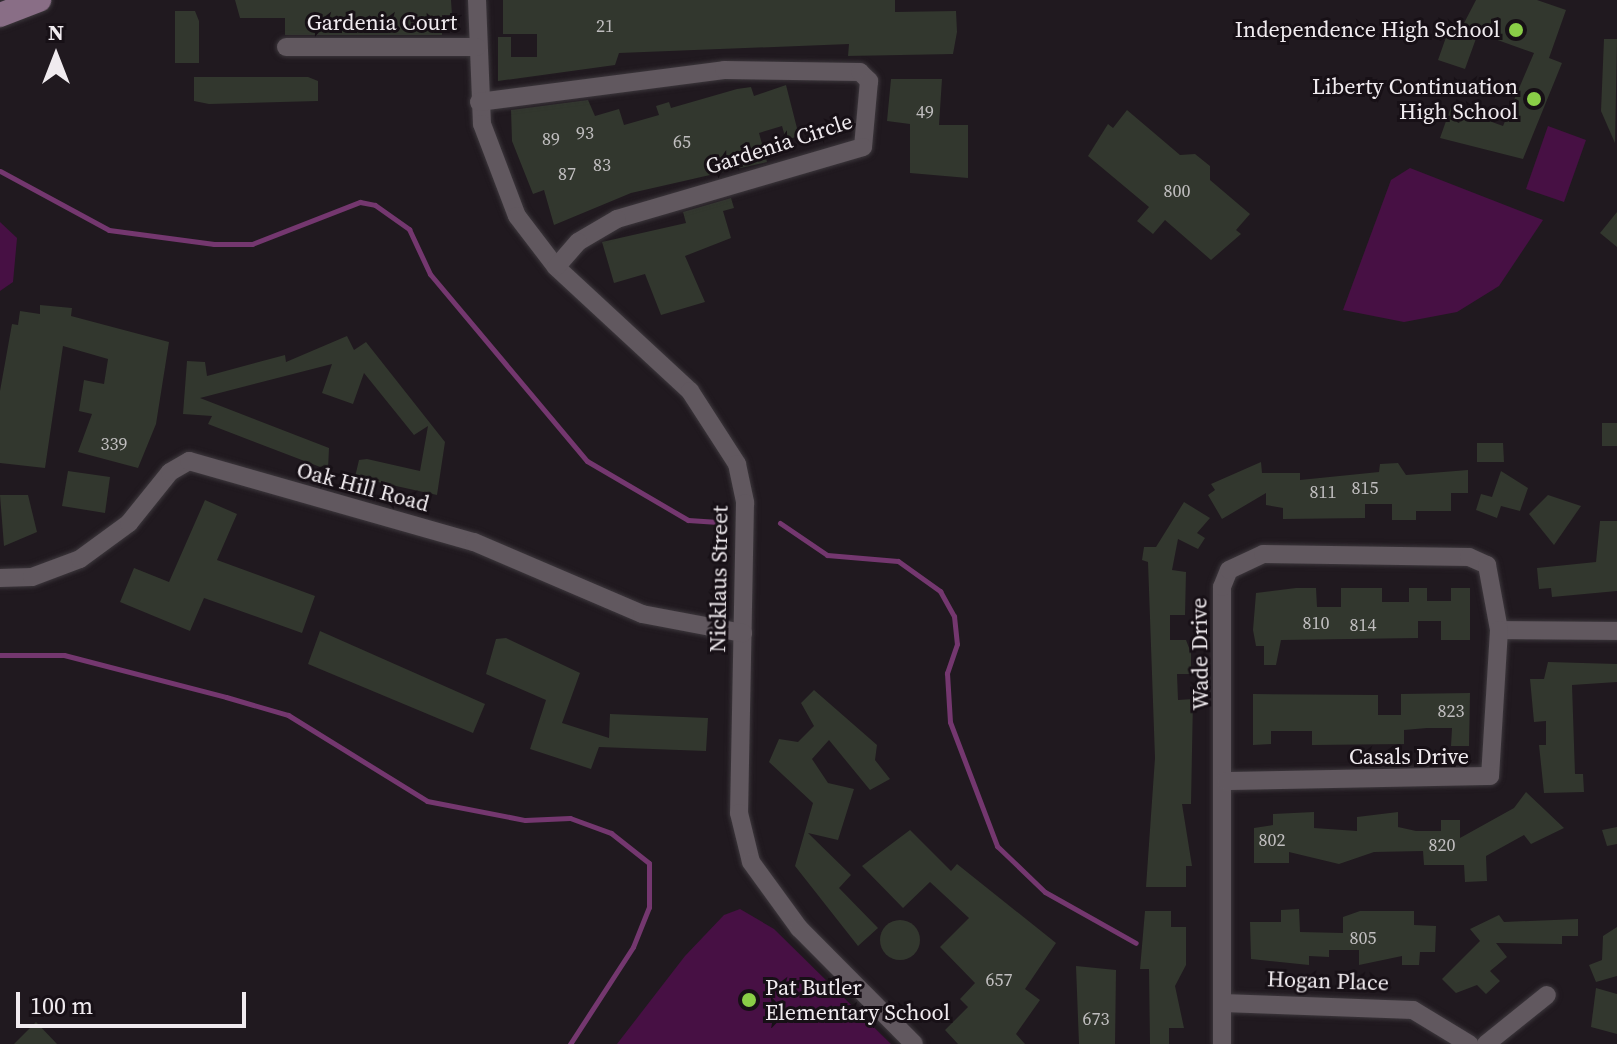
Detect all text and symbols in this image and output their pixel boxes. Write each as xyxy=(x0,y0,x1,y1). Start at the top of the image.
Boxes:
street label: Gardenia Court xyxy=(307,10,457,36)
house number: 21 xyxy=(596,15,614,37)
north arrow xyxy=(16,16,96,96)
text: N xyxy=(48,17,64,47)
place label: Independence High School xyxy=(1235,17,1500,43)
marker: Independence High School xyxy=(1507,21,1525,39)
place label: Liberty Continuation High School xyxy=(1312,73,1518,124)
marker: Liberty Continuation High School xyxy=(1525,90,1543,108)
house number: 49 xyxy=(916,101,934,123)
street label: Gardenia Circle xyxy=(702,108,856,180)
house number: 93 xyxy=(576,122,594,144)
house number: 89 xyxy=(542,128,560,150)
house number: 65 xyxy=(673,131,691,153)
house number: 83 xyxy=(593,154,611,176)
house number: 87 xyxy=(558,163,576,185)
house number: 800 xyxy=(1164,180,1190,202)
house number: 339 xyxy=(101,433,127,455)
street label: Oak Hill Road xyxy=(294,457,432,517)
house number: 815 xyxy=(1352,477,1378,499)
house number: 811 xyxy=(1310,481,1336,503)
street label: Nicklaus Street xyxy=(705,505,733,653)
street label: Wade Drive xyxy=(1186,597,1214,711)
house number: 810 xyxy=(1303,612,1329,634)
house number: 814 xyxy=(1350,614,1376,636)
house number: 823 xyxy=(1438,700,1464,722)
street label: Casals Drive xyxy=(1349,744,1469,770)
house number: 802 xyxy=(1259,829,1285,851)
house number: 820 xyxy=(1429,834,1455,856)
house number: 805 xyxy=(1350,927,1376,949)
street label: Hogan Place xyxy=(1267,966,1389,996)
house number: 657 xyxy=(986,969,1012,991)
place label: Pat Butler Elementary School xyxy=(765,974,950,1026)
scale bar xyxy=(20,976,250,1026)
text: 100 m xyxy=(30,989,93,1022)
marker: Pat Butler Elementary School xyxy=(740,991,758,1009)
house number: 673 xyxy=(1083,1008,1109,1030)

